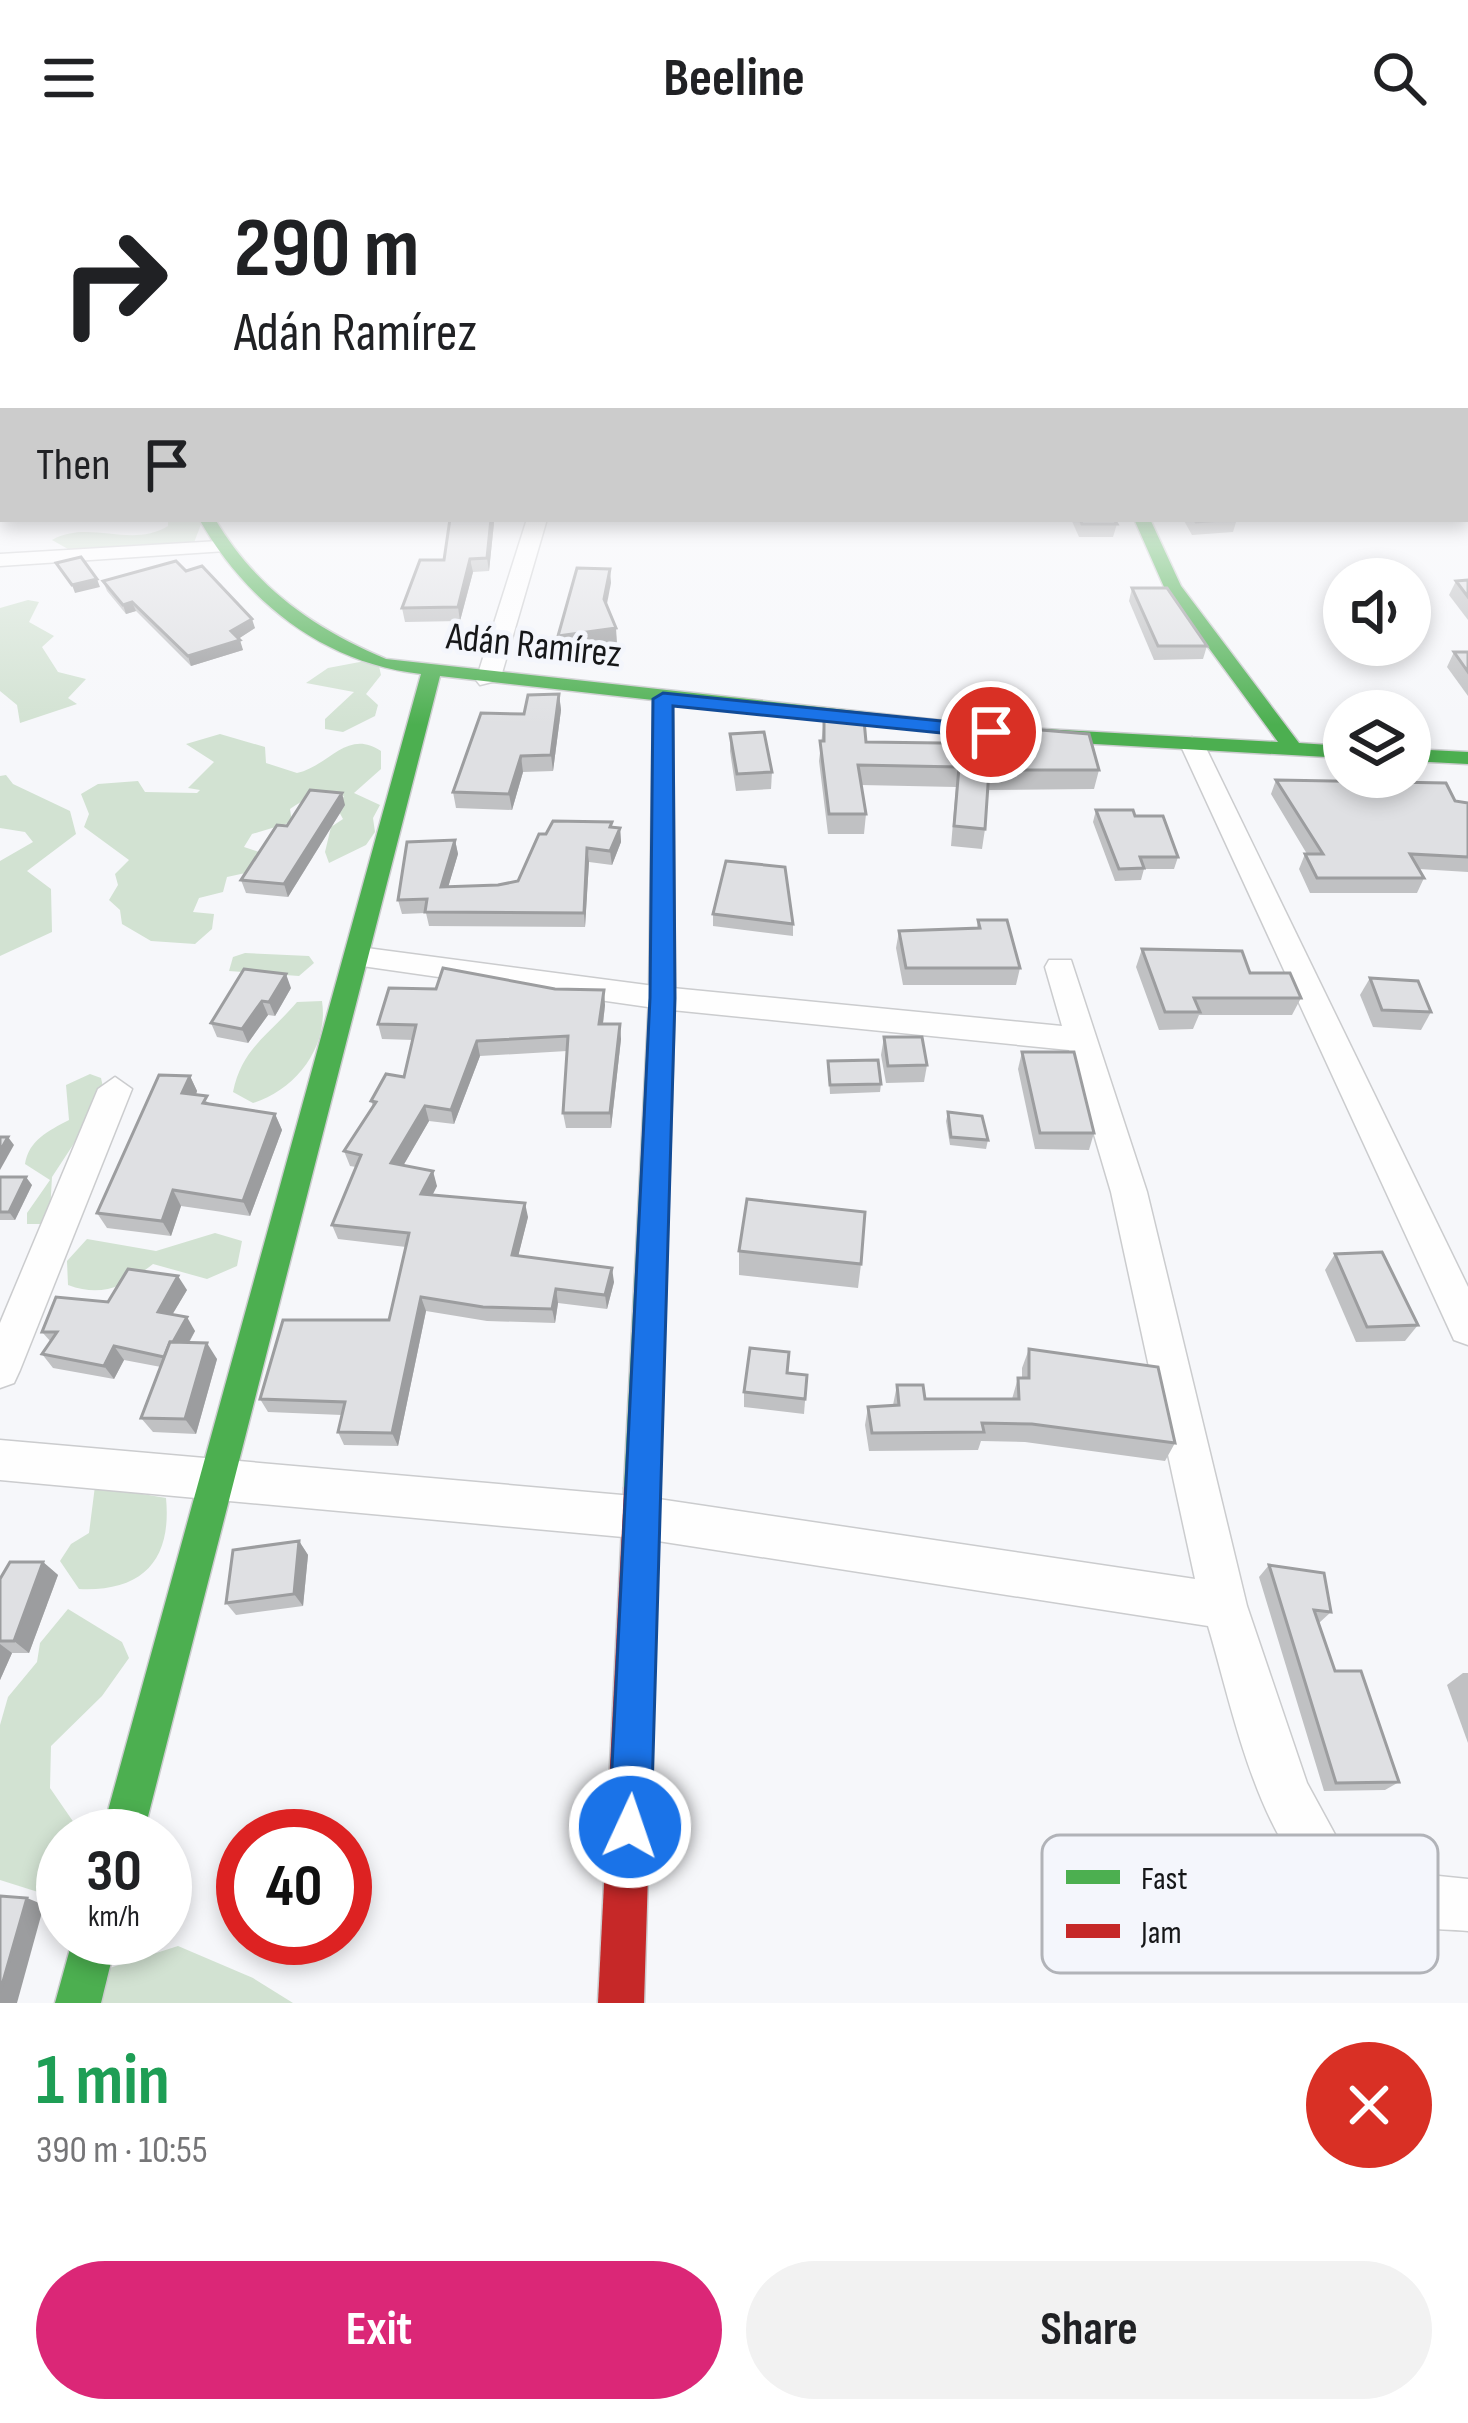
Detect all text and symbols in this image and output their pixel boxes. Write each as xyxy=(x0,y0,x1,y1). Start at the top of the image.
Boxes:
icon: menu xyxy=(36,45,102,111)
icon: search xyxy=(1366,45,1432,111)
text: Beeline xyxy=(663,46,805,111)
text: 290 m xyxy=(234,199,419,300)
icon: right xyxy=(36,204,192,360)
text: Adán Ramírez xyxy=(234,301,477,366)
icon: arrive xyxy=(134,432,200,498)
text: Then xyxy=(36,438,110,493)
map controls xyxy=(1323,558,1431,798)
button: sound xyxy=(1323,558,1431,666)
street label: Adán Ramírez xyxy=(443,613,624,679)
pin xyxy=(940,681,1042,783)
button: layers xyxy=(1323,690,1431,798)
icon: arrive xyxy=(958,699,1024,765)
position arrow xyxy=(567,1764,693,1890)
speed limit sign: 40 xyxy=(216,1809,372,1965)
legend xyxy=(1042,1835,1438,1973)
text: 30 xyxy=(86,1836,142,1908)
text: Fast xyxy=(1141,1859,1188,1899)
text: km/h xyxy=(88,1899,140,1935)
text: Jam xyxy=(1140,1913,1182,1953)
text: 1 min xyxy=(36,2038,170,2125)
button: close xyxy=(1306,2042,1432,2168)
text: 390 m · 10:55 xyxy=(36,2127,208,2174)
button: Exit xyxy=(36,2261,722,2399)
button: Share xyxy=(746,2261,1432,2399)

